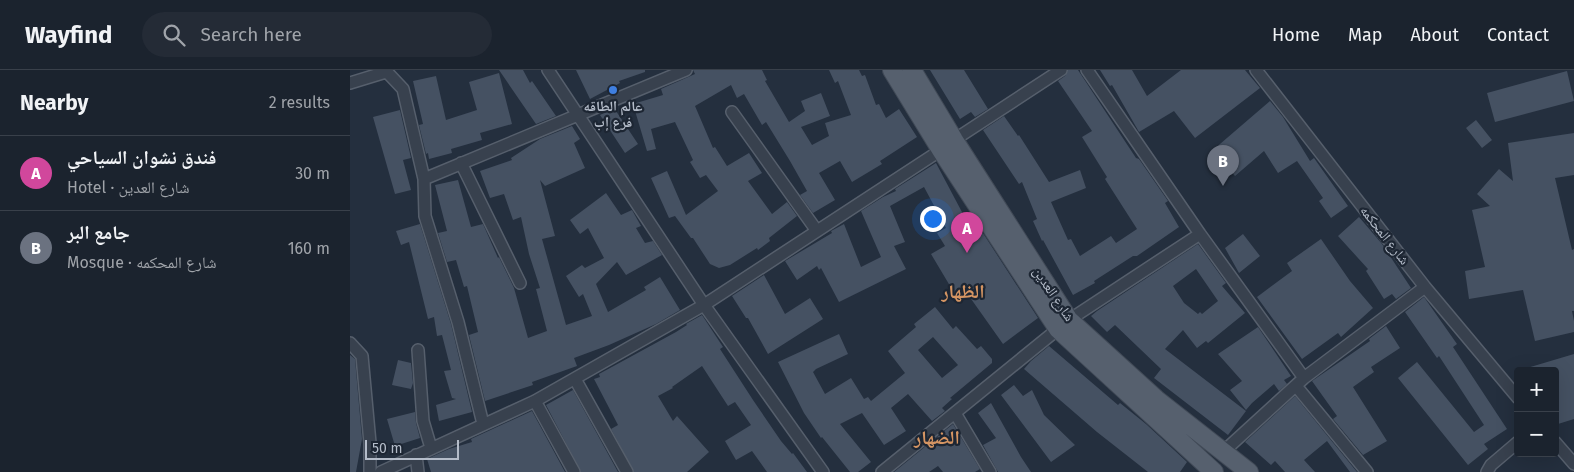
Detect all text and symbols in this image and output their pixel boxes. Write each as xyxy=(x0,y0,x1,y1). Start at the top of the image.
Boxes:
search box xyxy=(142,12,492,57)
text: Wayfind xyxy=(25,21,112,49)
icon: search xyxy=(160,21,188,49)
text: Search here xyxy=(200,23,302,46)
text: Home xyxy=(1272,24,1320,46)
text: Map xyxy=(1348,24,1382,46)
text: About xyxy=(1410,24,1459,46)
text: Contact xyxy=(1487,24,1549,46)
marker: عالم الطاقه فرع إب xyxy=(607,84,619,96)
text: Nearby xyxy=(20,90,88,116)
text: 2 results xyxy=(269,93,330,112)
place label: عالم الطاقه فرع إب xyxy=(584,98,642,131)
pin: B xyxy=(1207,145,1239,186)
text: فندق نشوان السياحي xyxy=(67,146,216,169)
text: A xyxy=(31,164,41,183)
text: 30 m xyxy=(295,164,330,183)
text: Hotel · شارع العدين xyxy=(67,178,189,197)
street label: شارع المحكمه xyxy=(1355,202,1413,269)
your location xyxy=(920,206,946,232)
pin: A xyxy=(951,212,983,253)
text: جامع البر xyxy=(67,221,130,244)
text: B xyxy=(31,239,41,258)
text: 160 m xyxy=(288,239,330,258)
text: Mosque · شارع المحكمه xyxy=(67,253,217,272)
street label: شارع العدين xyxy=(1028,264,1078,325)
district label: الظهار xyxy=(940,280,985,303)
map controls xyxy=(1514,367,1559,457)
button: + xyxy=(1514,367,1559,412)
button: − xyxy=(1514,412,1559,457)
district label: الضهار xyxy=(913,426,960,449)
scale bar xyxy=(365,437,459,460)
text: 50 m xyxy=(372,440,403,457)

